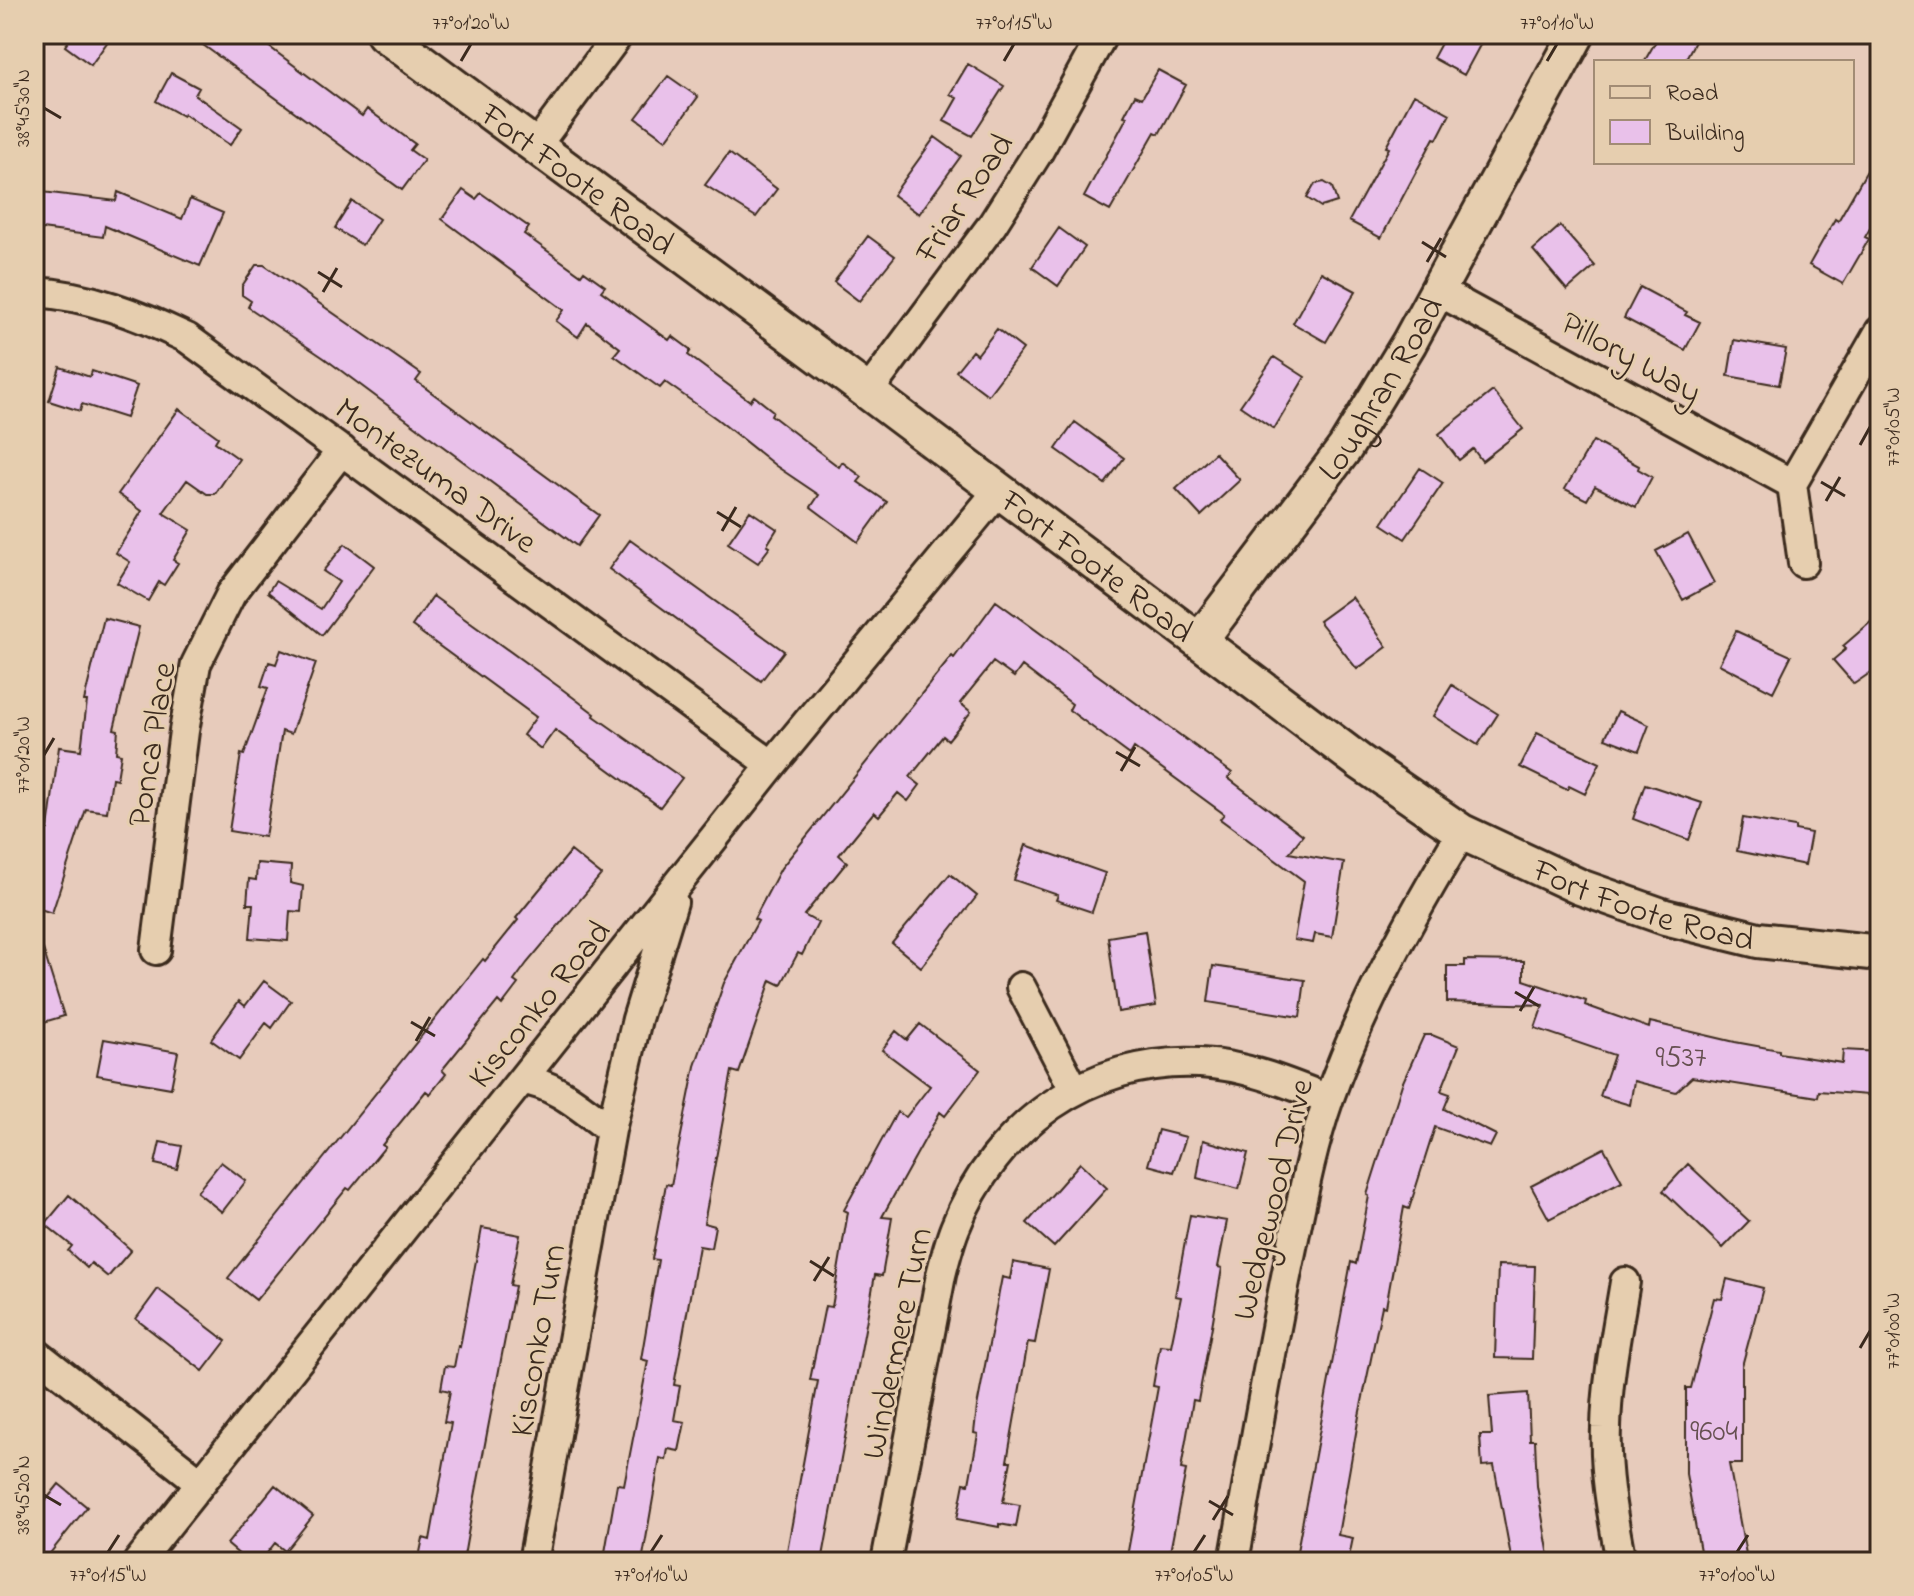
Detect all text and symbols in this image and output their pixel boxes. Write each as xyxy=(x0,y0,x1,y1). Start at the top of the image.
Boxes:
text: 77°01'20"W xyxy=(432,10,510,39)
text: 77°01'15"W xyxy=(976,10,1052,39)
text: 77°01'10"W xyxy=(1520,10,1594,39)
legend xyxy=(1594,60,1854,164)
text: 38°45'30"N xyxy=(10,69,39,147)
text: Road xyxy=(1666,77,1719,112)
street label: Fort Foote Road xyxy=(468,92,684,270)
text: Building xyxy=(1665,117,1745,152)
street label: Friar Road xyxy=(904,124,1028,275)
street label: Loughran Road xyxy=(1307,289,1459,493)
street label: Pillory Way xyxy=(1550,300,1710,419)
street label: Montezuma Drive xyxy=(323,387,547,568)
text: 77°01'05"W xyxy=(1880,387,1909,467)
street label: Fort Foote Road xyxy=(988,478,1203,658)
street label: Ponca Place xyxy=(116,658,192,831)
text: 77°01'20"W xyxy=(10,716,39,794)
street label: Fort Foote Road xyxy=(1523,847,1759,967)
street label: Kisconko Road xyxy=(457,910,625,1101)
house number: 9537 xyxy=(1656,1037,1706,1081)
street label: Wedgewood Drive xyxy=(1221,1073,1329,1326)
street label: Windermere Turn xyxy=(850,1223,948,1464)
street label: Kisconko Turn xyxy=(498,1241,581,1441)
text: 77°01'00"W xyxy=(1880,1293,1909,1369)
house number: 9604 xyxy=(1690,1411,1738,1455)
text: 38°45'20"N xyxy=(10,1455,39,1535)
text: 77°01'15"W xyxy=(70,1562,146,1591)
text: 77°01'10"W xyxy=(614,1562,688,1591)
text: 77°01'05"W xyxy=(1154,1562,1234,1591)
text: 77°01'00"W xyxy=(1699,1562,1775,1591)

